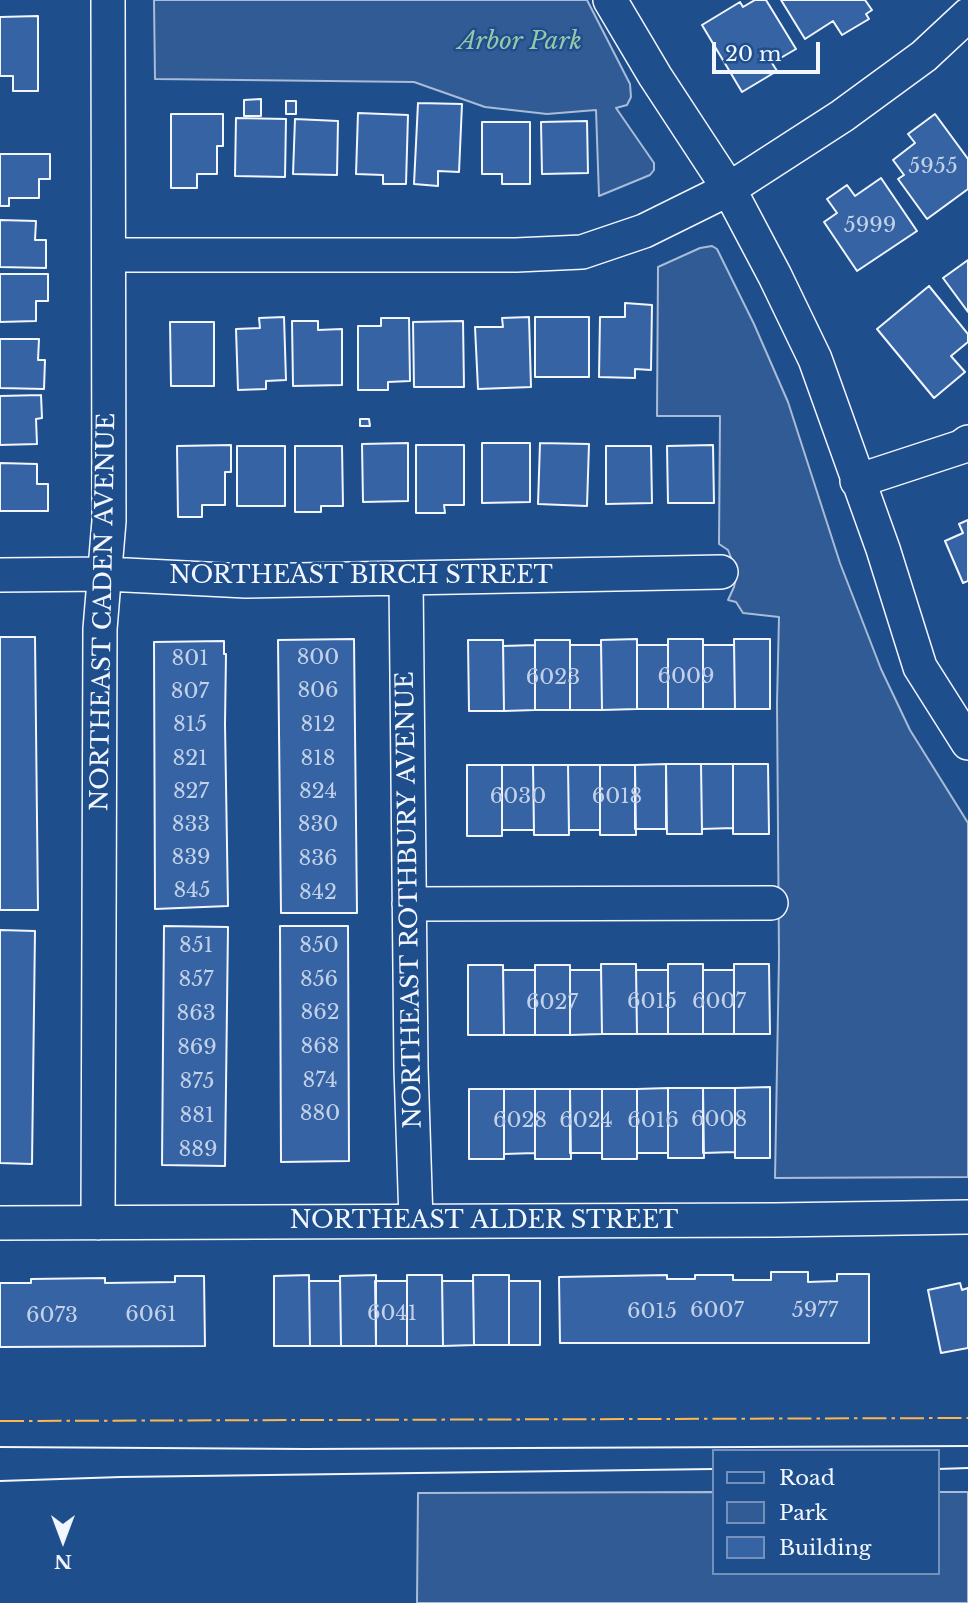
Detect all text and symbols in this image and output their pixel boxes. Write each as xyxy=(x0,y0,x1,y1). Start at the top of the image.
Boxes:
park label: Arbor Park xyxy=(458,28,582,56)
scale bar xyxy=(716,28,824,72)
text: 20 m xyxy=(725,41,782,67)
house number: 5955 xyxy=(908,154,958,180)
house number: 5999 xyxy=(844,213,896,239)
street label: NORTHEAST CADEN AVENUE xyxy=(86,413,122,811)
street label: NORTHEAST BIRCH STREET xyxy=(169,562,553,590)
house number: 800 xyxy=(297,645,339,671)
house number: 801 xyxy=(171,646,209,672)
house number: 6009 xyxy=(658,664,714,690)
house number: 6023 xyxy=(526,665,580,691)
street label: NORTHEAST ROTHBURY AVENUE xyxy=(392,671,428,1129)
house number: 806 xyxy=(297,678,339,704)
house number: 807 xyxy=(171,679,209,705)
house number: 815 xyxy=(173,712,207,738)
house number: 812 xyxy=(300,712,336,738)
house number: 821 xyxy=(172,746,208,772)
house number: 818 xyxy=(301,746,335,772)
house number: 827 xyxy=(173,779,209,805)
house number: 824 xyxy=(299,779,337,805)
house number: 6030 xyxy=(490,784,546,810)
house number: 6018 xyxy=(592,784,642,810)
house number: 833 xyxy=(172,812,210,838)
house number: 830 xyxy=(298,812,338,838)
house number: 839 xyxy=(171,845,211,871)
house number: 836 xyxy=(298,846,338,872)
house number: 845 xyxy=(174,878,210,904)
house number: 842 xyxy=(299,880,337,906)
house number: 851 xyxy=(179,933,213,959)
house number: 850 xyxy=(299,933,339,959)
house number: 857 xyxy=(178,967,214,993)
house number: 856 xyxy=(300,967,338,993)
house number: 6015 xyxy=(627,989,677,1015)
house number: 6007 xyxy=(692,989,746,1015)
house number: 6027 xyxy=(526,990,578,1016)
house number: 862 xyxy=(300,1000,340,1026)
house number: 863 xyxy=(176,1001,216,1027)
house number: 868 xyxy=(301,1034,339,1060)
house number: 869 xyxy=(177,1035,217,1061)
house number: 874 xyxy=(302,1068,338,1094)
house number: 875 xyxy=(180,1069,214,1095)
house number: 880 xyxy=(300,1101,340,1127)
house number: 881 xyxy=(180,1103,214,1129)
house number: 6008 xyxy=(691,1107,747,1133)
house number: 6028 xyxy=(493,1108,547,1134)
house number: 6024 xyxy=(559,1108,613,1134)
house number: 6016 xyxy=(627,1108,679,1134)
house number: 889 xyxy=(179,1137,217,1163)
street label: NORTHEAST ALDER STREET xyxy=(290,1207,678,1235)
house number: 6007 xyxy=(690,1298,744,1324)
house number: 5977 xyxy=(792,1298,838,1324)
house number: 6015 xyxy=(627,1299,677,1325)
house number: 6041 xyxy=(367,1301,417,1327)
house number: 6061 xyxy=(125,1302,177,1328)
house number: 6073 xyxy=(26,1303,78,1329)
legend xyxy=(712,1449,940,1575)
text: Road xyxy=(779,1465,835,1491)
text: Park xyxy=(779,1500,828,1526)
north arrow xyxy=(28,1505,98,1575)
text: Building xyxy=(779,1535,871,1561)
text: N xyxy=(54,1550,72,1573)

